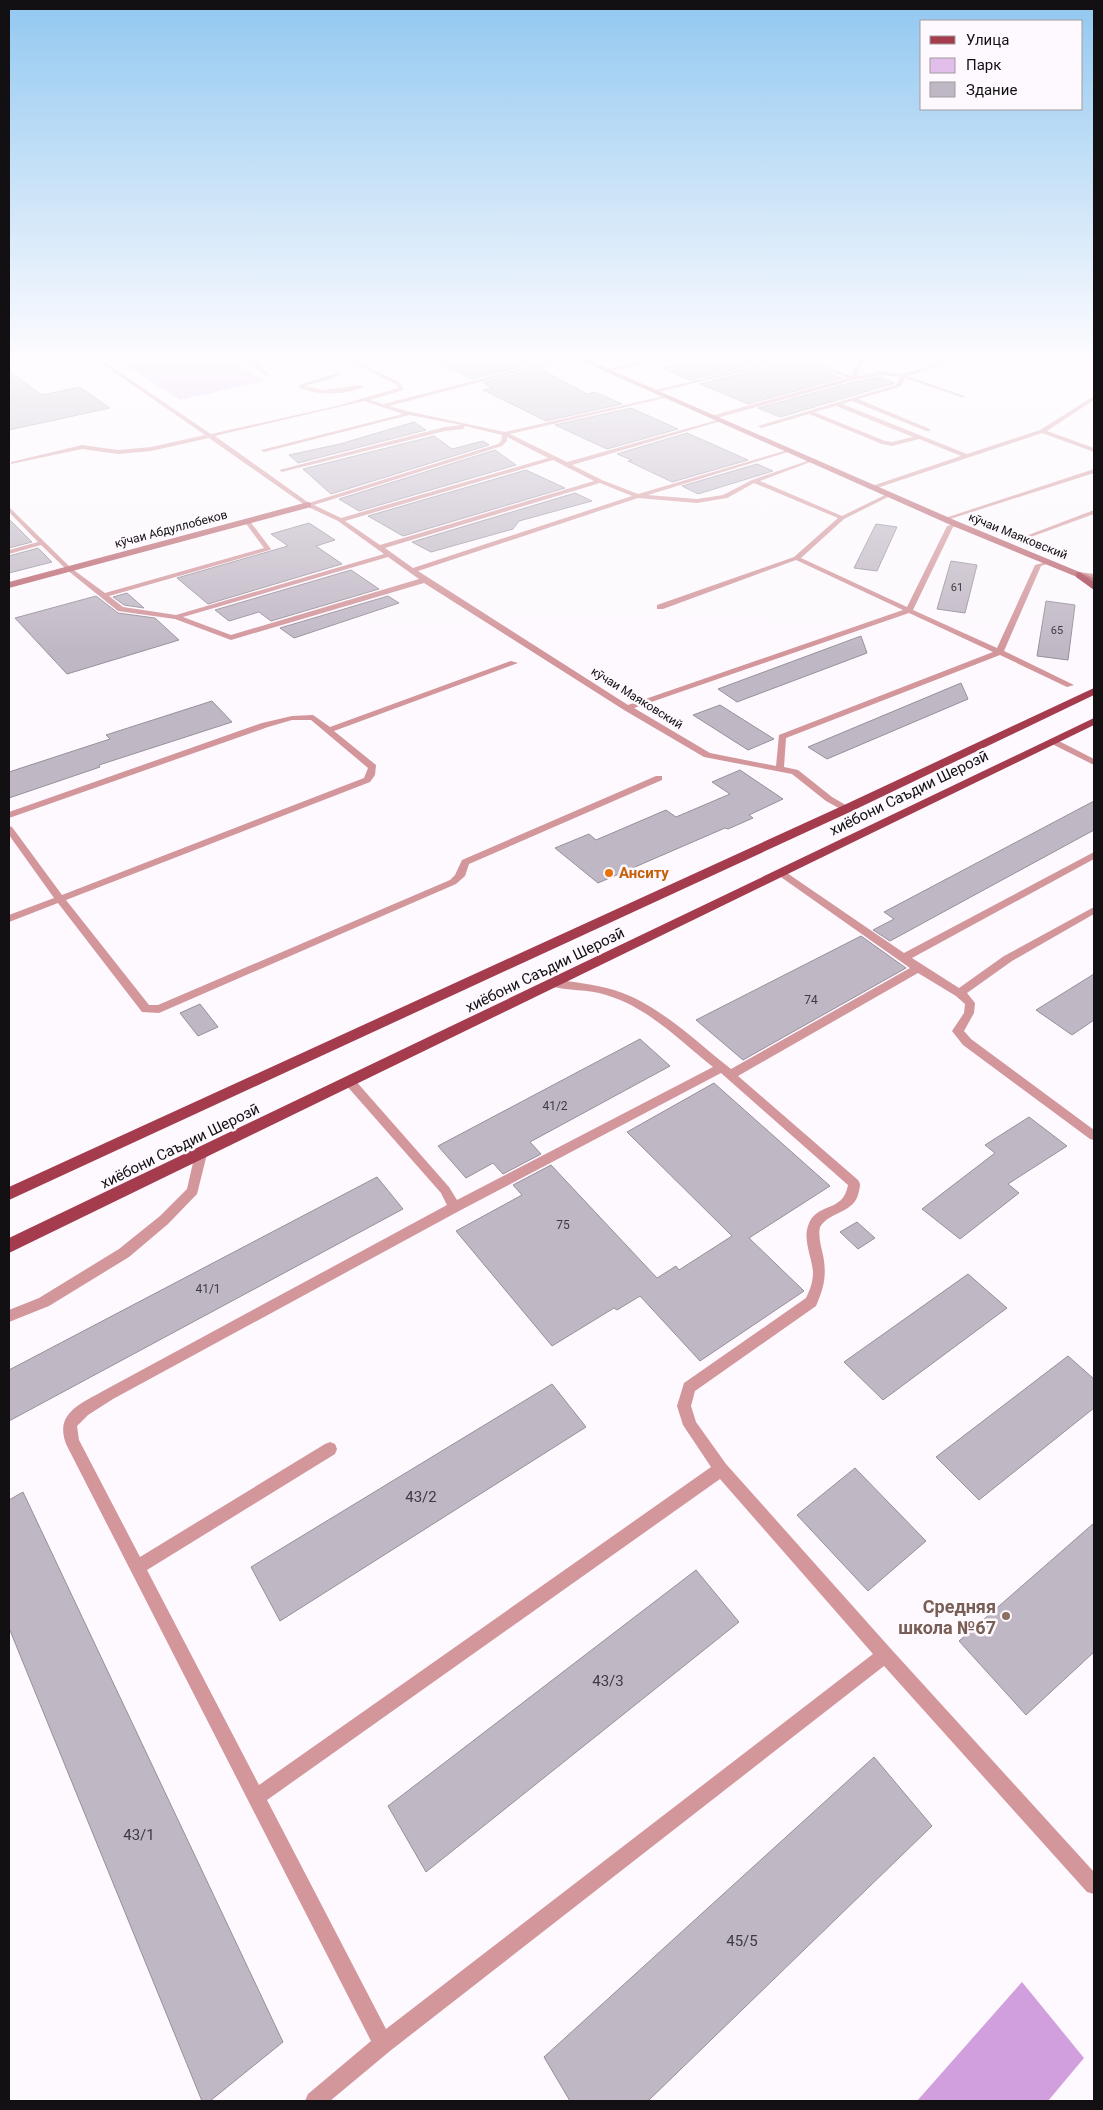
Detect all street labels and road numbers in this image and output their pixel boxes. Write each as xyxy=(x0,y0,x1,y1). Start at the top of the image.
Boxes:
street label: кӯчаи Абдуллобеков xyxy=(113,507,229,551)
street label: кӯчаи Маяковский xyxy=(967,510,1070,562)
street label: кӯчаи Маяковский xyxy=(589,664,685,732)
street label: хиёбони Саъдии Шерозӣ xyxy=(827,747,991,839)
street label: хиёбони Саъдии Шерозӣ xyxy=(463,924,627,1016)
street label: хиёбони Саъдии Шерозӣ xyxy=(98,1100,262,1192)

